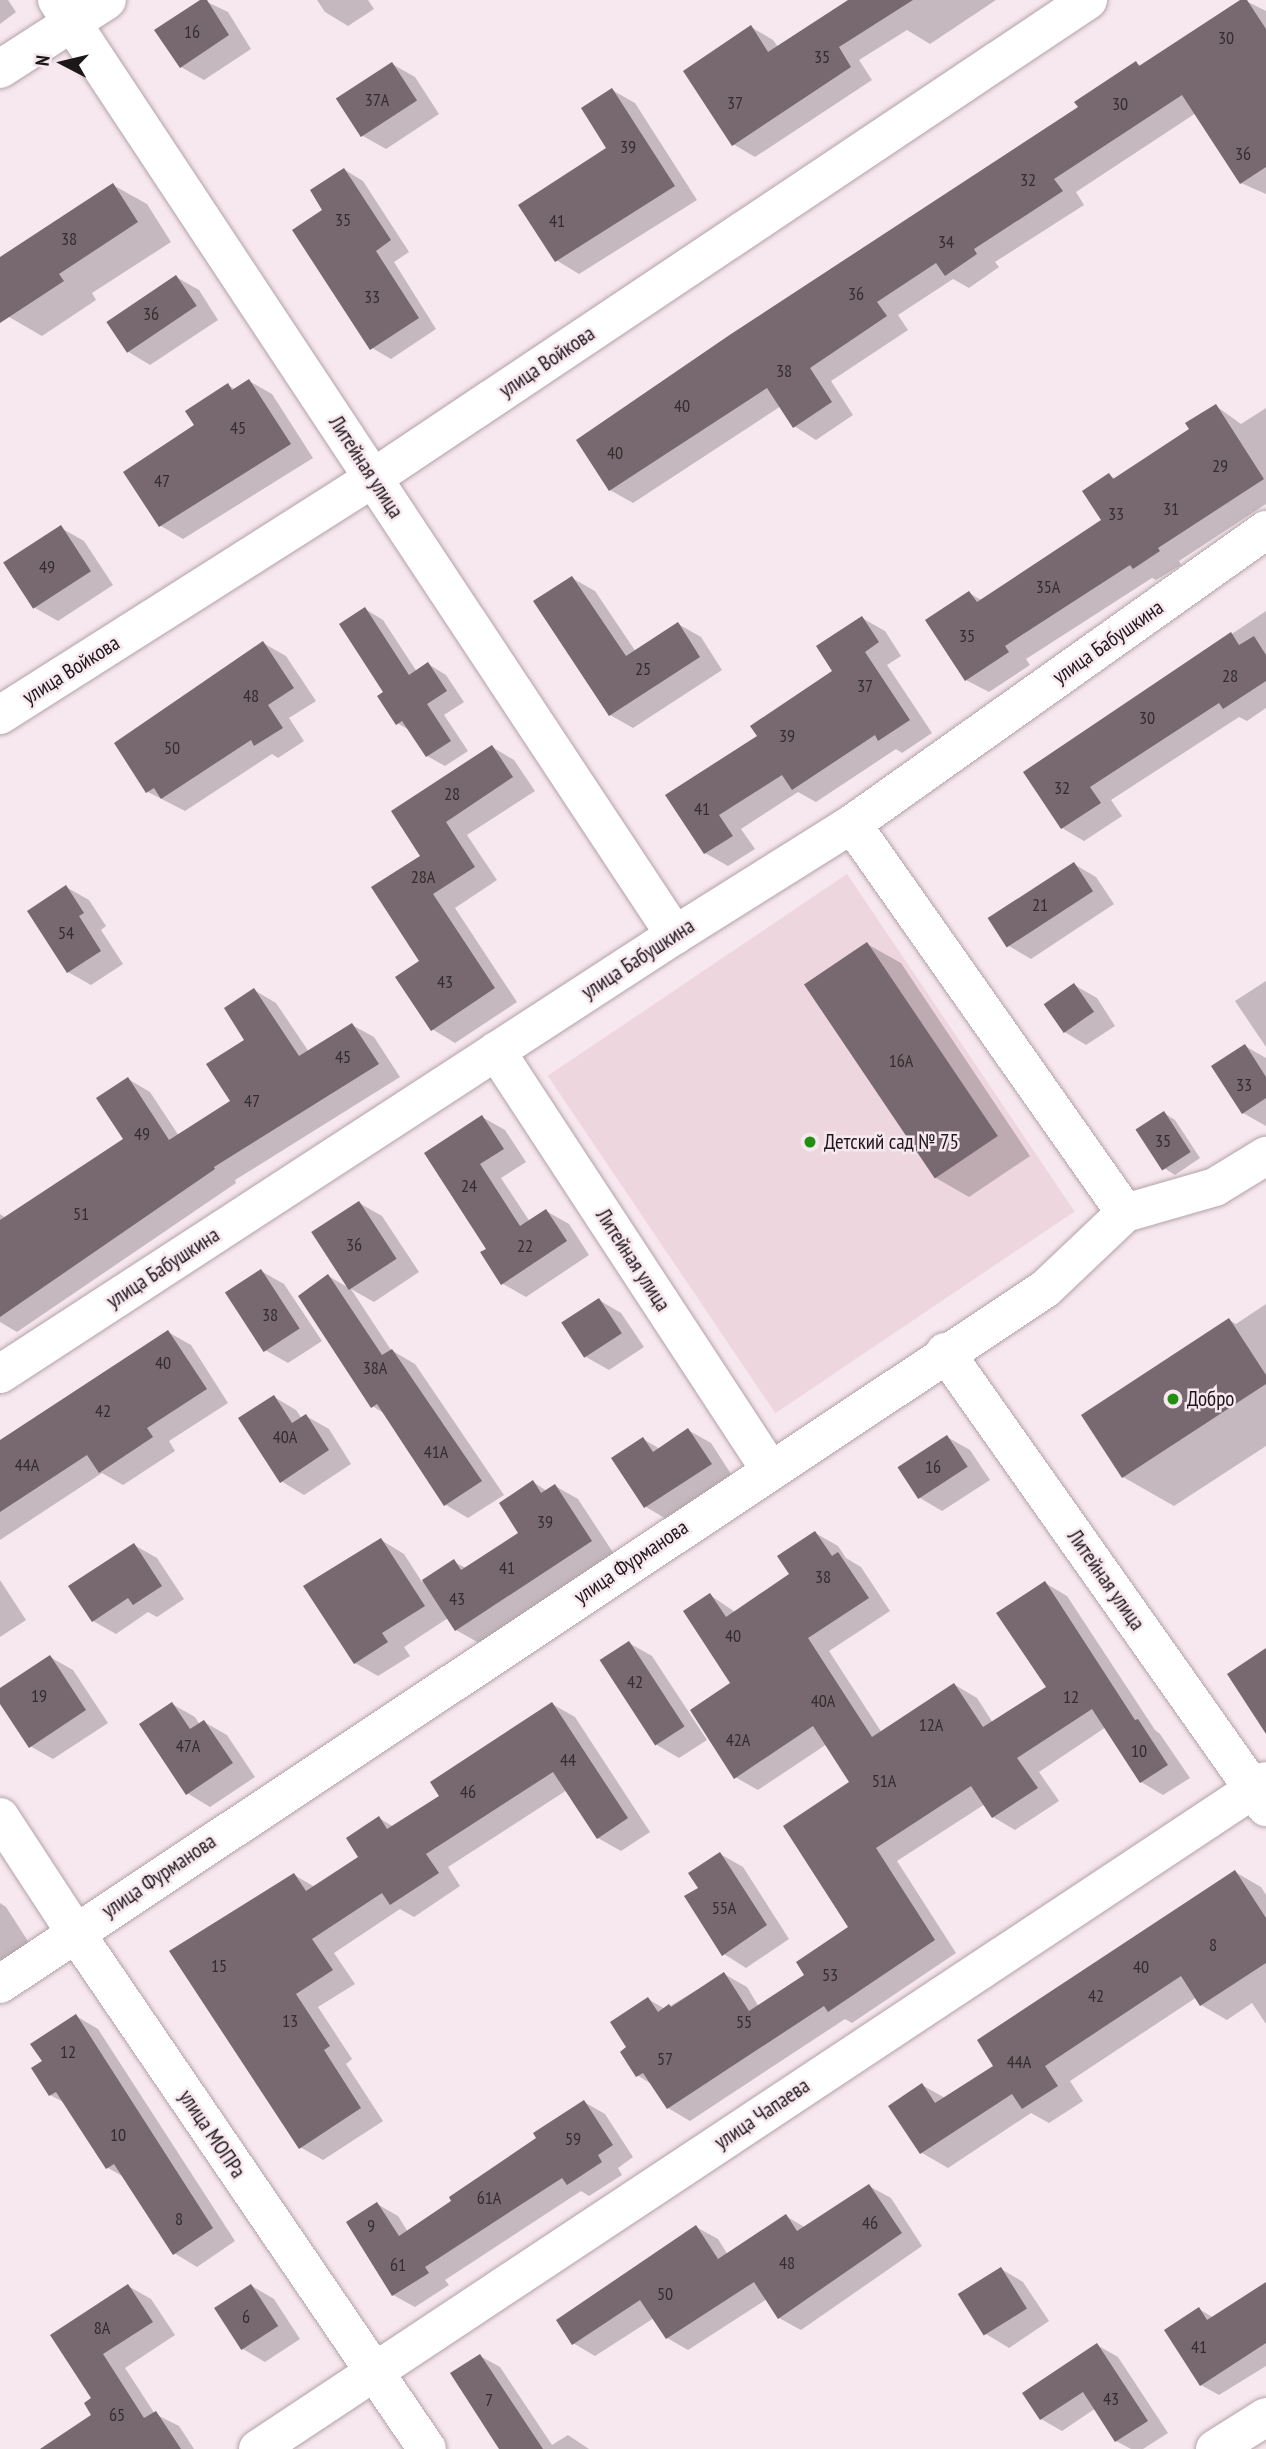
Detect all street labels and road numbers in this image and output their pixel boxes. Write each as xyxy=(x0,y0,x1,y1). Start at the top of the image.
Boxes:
street label: улица Войкова xyxy=(495,321,599,403)
street label: Литейная улица xyxy=(323,411,409,523)
street label: улица Бабушкина xyxy=(1048,595,1168,689)
street label: улица Войкова xyxy=(18,630,124,710)
street label: улица Бабушкина xyxy=(577,913,699,1005)
street label: Литейная улица xyxy=(590,1204,676,1316)
street label: улица Бабушкина xyxy=(102,1222,224,1314)
street label: улица Фурманова xyxy=(569,1515,693,1609)
street label: Литейная улица xyxy=(1062,1525,1150,1635)
street label: улица Фурманова xyxy=(97,1829,221,1923)
street label: улица Чапаева xyxy=(710,2073,814,2155)
street label: улица МОПРа xyxy=(173,2085,251,2183)

